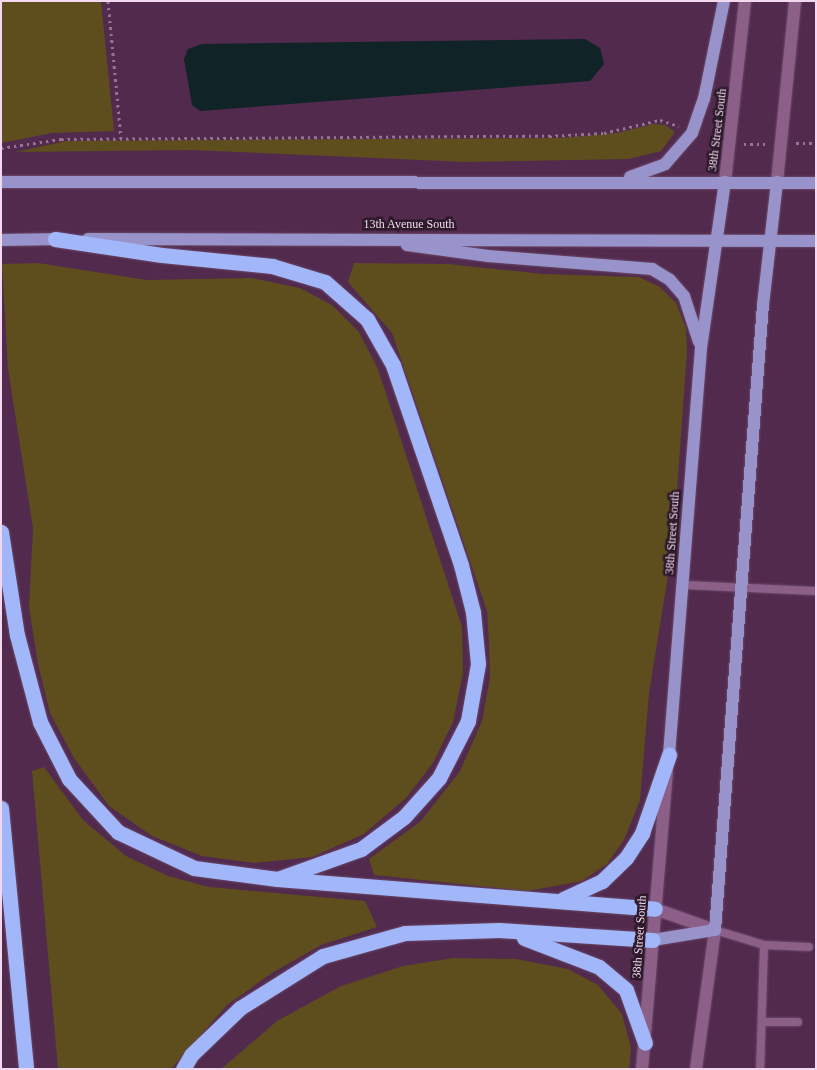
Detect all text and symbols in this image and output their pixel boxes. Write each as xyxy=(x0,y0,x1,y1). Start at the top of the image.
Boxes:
street label: 38th Street South xyxy=(706,88,730,172)
street label: 13th Avenue South xyxy=(363,218,455,232)
street label: 38th Street South xyxy=(663,491,683,575)
street label: 38th Street South xyxy=(630,895,650,979)

